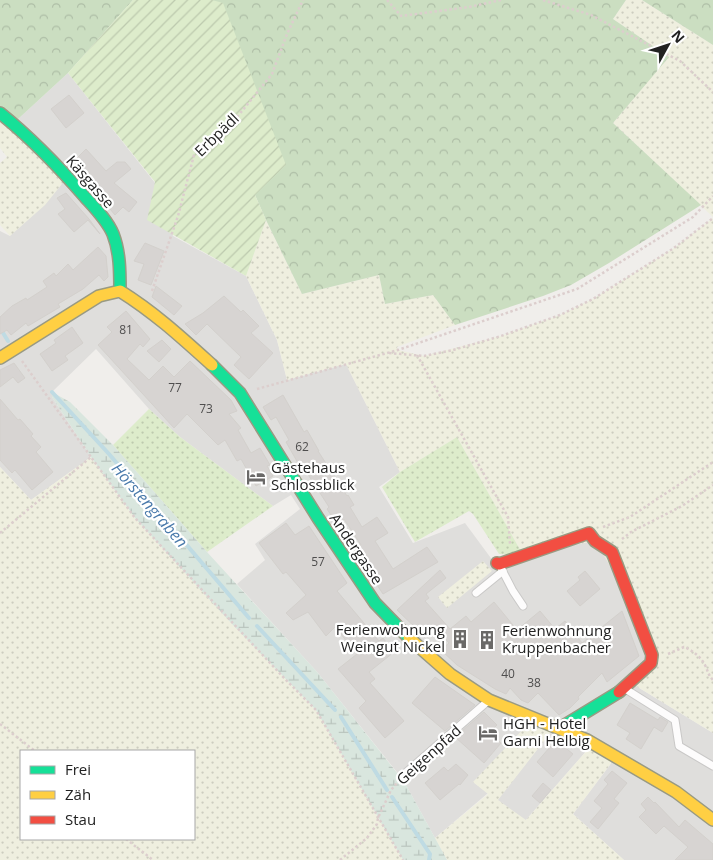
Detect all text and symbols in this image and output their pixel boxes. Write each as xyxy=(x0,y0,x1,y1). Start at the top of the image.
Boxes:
north arrow xyxy=(643,20,693,70)
text: N xyxy=(667,26,689,47)
street label: Erbpädl xyxy=(190,108,243,160)
street label: Käsgasse xyxy=(62,151,119,212)
house number: 81 xyxy=(119,321,133,338)
house number: 77 xyxy=(168,379,182,396)
house number: 73 xyxy=(199,400,213,417)
house number: 62 xyxy=(295,438,309,455)
place label: Gästehaus Schlossblick xyxy=(271,457,355,494)
water label: Hörstengraben xyxy=(107,458,193,552)
hotel icon: Gästehaus Schlossblick xyxy=(245,466,267,488)
street label: Andergasse xyxy=(326,509,388,588)
house number: 57 xyxy=(311,553,325,570)
place label: Ferienwohnung Weingut Nickel xyxy=(336,619,445,656)
place label: Ferienwohnung Kruppenbacher xyxy=(502,620,611,657)
building icon: Ferienwohnung Weingut Nickel xyxy=(449,628,471,650)
building icon: Ferienwohnung Kruppenbacher xyxy=(476,629,498,651)
house number: 40 xyxy=(501,665,515,682)
house number: 38 xyxy=(527,674,541,691)
place label: HGH - Hotel Garni Helbig xyxy=(503,713,590,750)
street label: Geigenpfad xyxy=(392,720,465,789)
hotel icon: HGH - Hotel Garni Helbig xyxy=(477,722,499,744)
legend xyxy=(20,750,195,840)
text: Frei xyxy=(65,759,91,779)
text: Zäh xyxy=(65,784,91,804)
text: Stau xyxy=(65,809,96,829)

